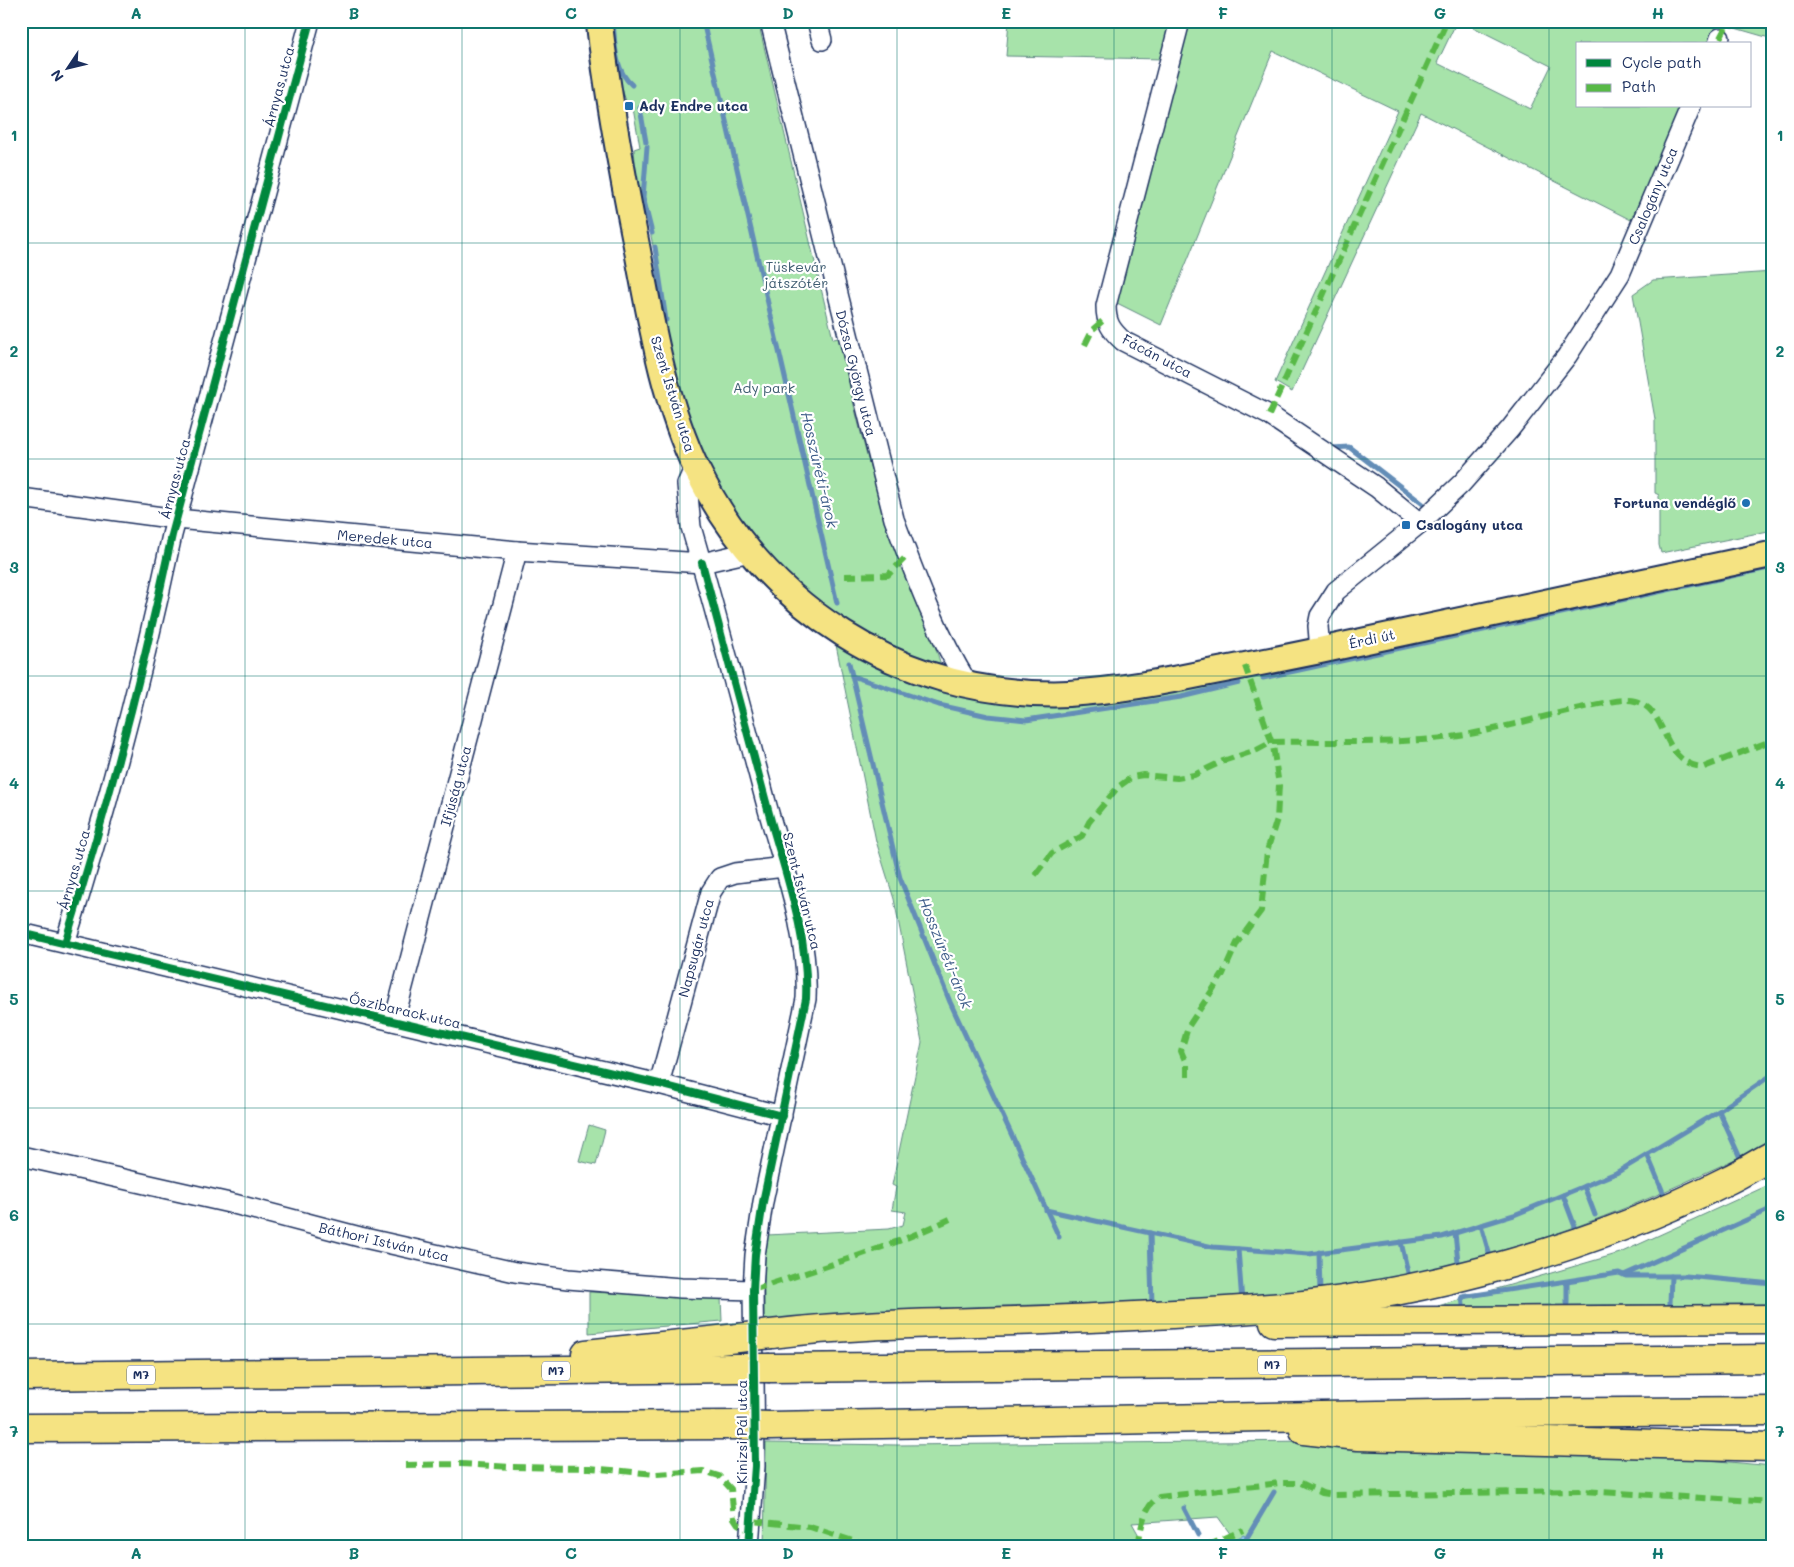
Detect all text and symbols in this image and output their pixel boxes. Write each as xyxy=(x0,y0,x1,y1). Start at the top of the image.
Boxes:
text: A xyxy=(130,2,142,23)
text: B xyxy=(349,2,359,23)
text: C xyxy=(565,2,577,23)
text: D xyxy=(782,2,794,23)
text: E xyxy=(1001,2,1011,23)
text: F xyxy=(1218,2,1228,23)
text: G xyxy=(1434,2,1446,23)
text: H xyxy=(1652,2,1664,23)
north arrow xyxy=(42,42,92,92)
legend xyxy=(1576,42,1752,108)
street label: Árnyas utca xyxy=(259,45,298,129)
text: Cycle path xyxy=(1622,52,1701,72)
text: N xyxy=(46,66,68,86)
text: Path xyxy=(1622,76,1656,96)
place label: Ady Endre utca xyxy=(639,96,748,115)
marker: Ady Endre utca xyxy=(623,100,635,112)
text: 1 xyxy=(10,124,18,145)
text: 1 xyxy=(1776,124,1784,145)
street label: Csalogány utca xyxy=(1623,144,1682,248)
park label: Tüskevár játszótér xyxy=(762,257,828,292)
street label: Dózsa György utca xyxy=(832,308,881,438)
street label: Fácán utca xyxy=(1119,329,1195,382)
street label: Szent István utca xyxy=(647,334,700,454)
text: 2 xyxy=(10,340,19,361)
text: 2 xyxy=(1776,340,1785,361)
park label: Ady park xyxy=(733,378,795,397)
water label: Hosszúréti-árok xyxy=(797,410,843,531)
street label: Árnyas utca xyxy=(155,437,194,521)
place label: Fortuna vendéglő xyxy=(1613,493,1736,512)
marker: Fortuna vendéglő xyxy=(1740,497,1752,509)
place label: Csalogány utca xyxy=(1416,515,1524,534)
marker: Csalogány utca xyxy=(1400,519,1412,531)
street label: Meredek utca xyxy=(337,525,434,552)
text: 3 xyxy=(9,556,19,577)
text: 3 xyxy=(1775,556,1785,577)
street label: Érdi út xyxy=(1347,624,1397,653)
street label: Ifjúság utca xyxy=(436,743,475,828)
text: 4 xyxy=(9,772,19,793)
text: 4 xyxy=(1775,772,1785,793)
street label: Árnyas utca xyxy=(53,828,94,912)
street label: Szent István utca xyxy=(779,830,826,952)
water label: Hosszúréti-árok xyxy=(914,894,978,1012)
street label: Napsugár utca xyxy=(673,896,718,999)
text: 5 xyxy=(9,988,19,1009)
street label: Őszibarack utca xyxy=(347,988,463,1033)
text: 5 xyxy=(1775,988,1785,1009)
text: 6 xyxy=(9,1204,19,1225)
text: 6 xyxy=(1775,1204,1785,1225)
street label: Báthori István utca xyxy=(317,1217,451,1266)
road number: M7 xyxy=(1258,1356,1286,1374)
road number: M7 xyxy=(542,1362,570,1380)
road number: M7 xyxy=(127,1366,155,1384)
street label: Kinizsi Pál utca xyxy=(732,1380,751,1484)
text: 7 xyxy=(10,1420,19,1441)
text: 7 xyxy=(1776,1420,1785,1441)
text: A xyxy=(130,1542,142,1563)
text: B xyxy=(349,1542,359,1563)
text: C xyxy=(565,1542,577,1563)
text: D xyxy=(782,1542,794,1563)
text: E xyxy=(1001,1542,1011,1563)
text: F xyxy=(1218,1542,1228,1563)
text: G xyxy=(1434,1542,1446,1563)
text: H xyxy=(1652,1542,1664,1563)

